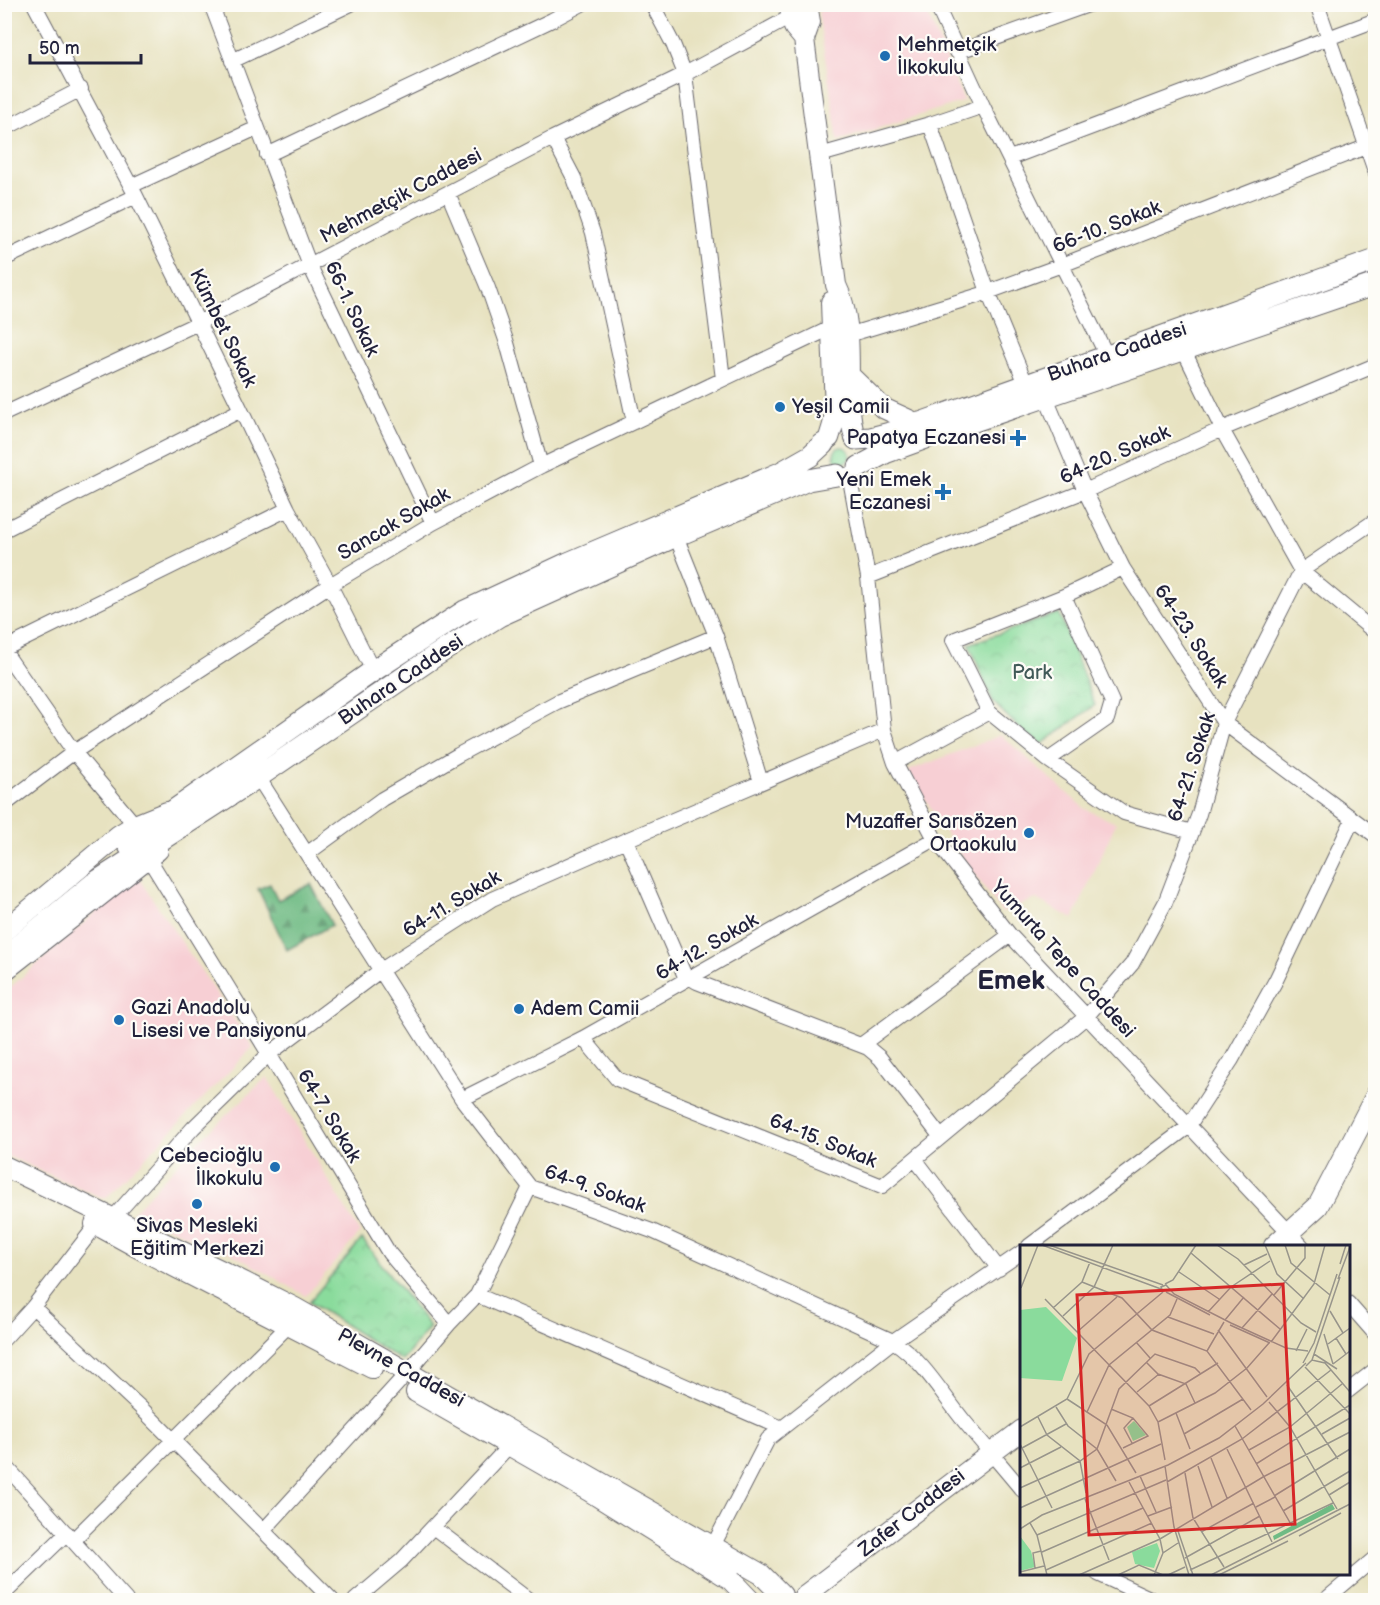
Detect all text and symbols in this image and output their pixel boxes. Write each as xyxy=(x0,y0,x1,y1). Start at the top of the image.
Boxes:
scale bar xyxy=(30,27,141,65)
place label: Mehmetçik İlkokulu xyxy=(897,33,996,80)
text: 50 m xyxy=(39,38,80,59)
marker: Mehmetçik İlkokulu xyxy=(878,49,892,63)
street label: Mehmetçik Caddesi xyxy=(316,143,486,249)
street label: 66-10. Sokak xyxy=(1049,195,1165,259)
street label: 66-1. Sokak xyxy=(319,258,385,361)
street label: Kümbet Sokak xyxy=(184,265,262,391)
street label: Buhara Caddesi xyxy=(1044,317,1190,387)
place label: Yeşil Camii xyxy=(791,395,890,419)
marker: Yeşil Camii xyxy=(773,400,787,414)
street label: 64-20. Sokak xyxy=(1056,420,1174,490)
place label: Papatya Eczanesi xyxy=(846,426,1006,450)
marker: Papatya Eczanesi xyxy=(1011,431,1025,445)
place label: Yeni Emek Eczanesi xyxy=(835,468,931,515)
street label: Sancak Sokak xyxy=(334,482,455,566)
marker: Yeni Emek Eczanesi xyxy=(936,485,950,499)
street label: 64-23. Sokak xyxy=(1149,580,1233,692)
street label: Buhara Caddesi xyxy=(334,629,468,731)
park label: Park xyxy=(1012,661,1052,685)
street label: 64-21. Sokak xyxy=(1163,709,1221,825)
place label: Muzaffer Sarısözen Ortaokulu xyxy=(845,810,1017,857)
marker: Muzaffer Sarısözen Ortaokulu xyxy=(1022,826,1036,840)
street label: 64-11. Sokak xyxy=(399,865,506,943)
street label: Yumurta Tepe Caddesi xyxy=(985,874,1140,1043)
street label: 64-12. Sokak xyxy=(652,908,763,986)
district label: Emek xyxy=(977,966,1045,997)
place label: Gazi Anadolu Lisesi ve Pansiyonu xyxy=(131,996,307,1043)
place label: Adem Camii xyxy=(531,997,640,1021)
marker: Adem Camii xyxy=(512,1002,526,1016)
marker: Gazi Anadolu Lisesi ve Pansiyonu xyxy=(112,1013,126,1027)
street label: 64-7. Sokak xyxy=(292,1065,366,1167)
street label: 64-15. Sokak xyxy=(766,1109,880,1174)
place label: Cebecioğlu İlkokulu xyxy=(160,1144,263,1191)
marker: Cebecioğlu İlkokulu xyxy=(268,1160,282,1174)
street label: 64-9. Sokak xyxy=(541,1160,649,1219)
marker: Sivas Mesleki Eğitim Merkezi xyxy=(190,1197,204,1211)
place label: Sivas Mesleki Eğitim Merkezi xyxy=(130,1214,264,1261)
inset map xyxy=(1020,1245,1350,1575)
street label: Plevne Caddesi xyxy=(333,1323,469,1413)
street label: Zafer Caddesi xyxy=(853,1464,970,1563)

